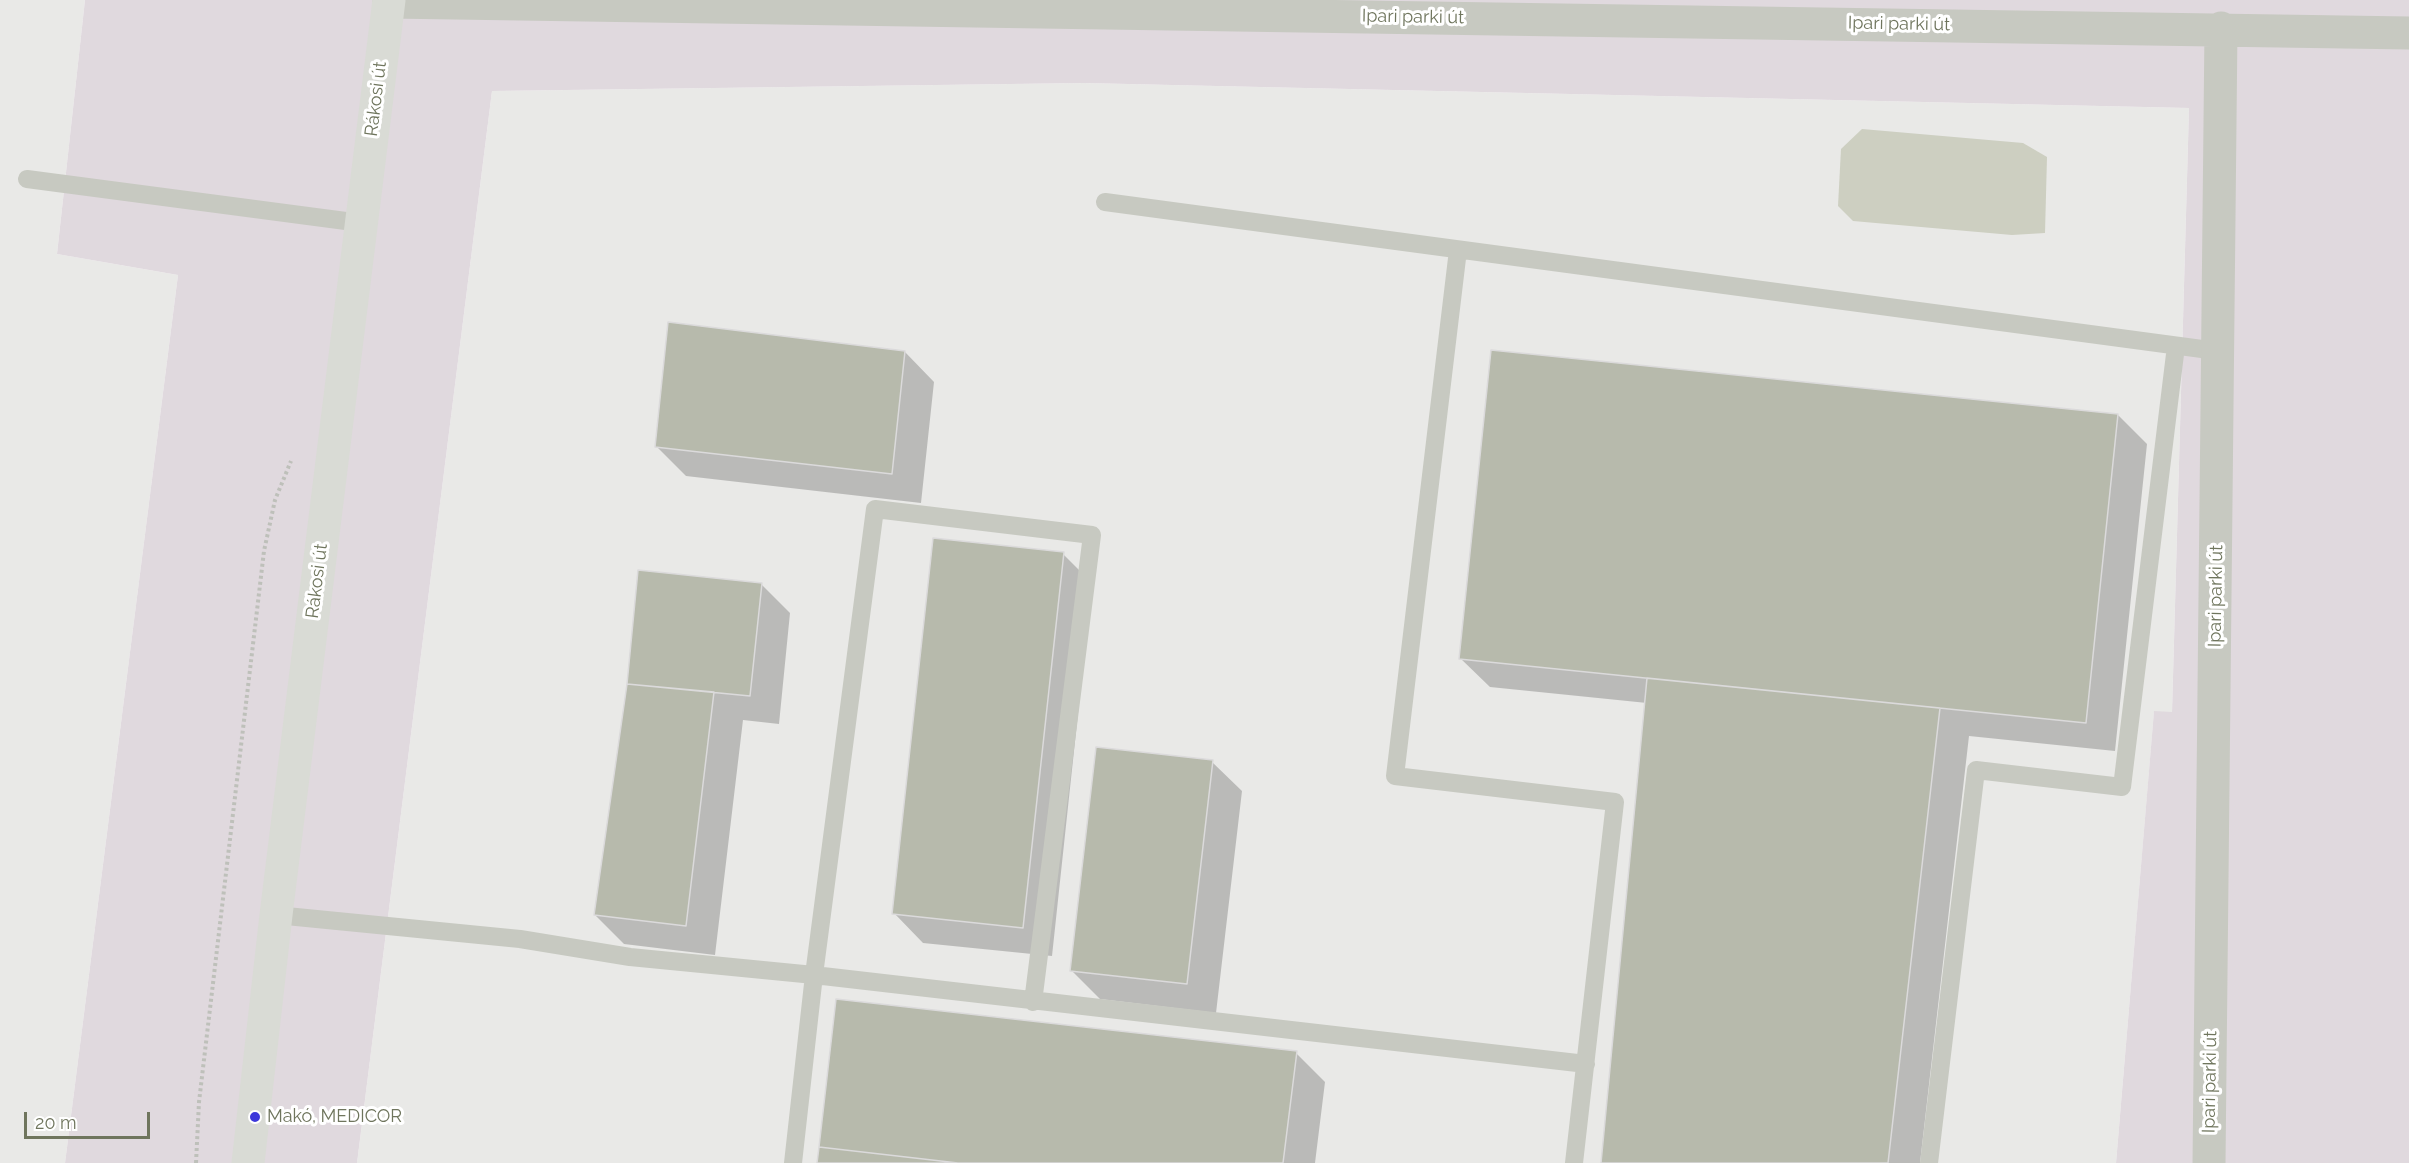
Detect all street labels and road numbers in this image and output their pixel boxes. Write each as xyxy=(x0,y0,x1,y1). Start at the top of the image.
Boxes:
street label: Ipari parki út xyxy=(1362,5,1464,29)
street label: Ipari parki út xyxy=(1848,12,1950,36)
street label: Rákosi út xyxy=(361,60,391,138)
street label: Rákosi út xyxy=(302,542,332,620)
street label: Ipari parki út xyxy=(2204,545,2228,647)
street label: Ipari parki út xyxy=(2198,1031,2222,1133)

